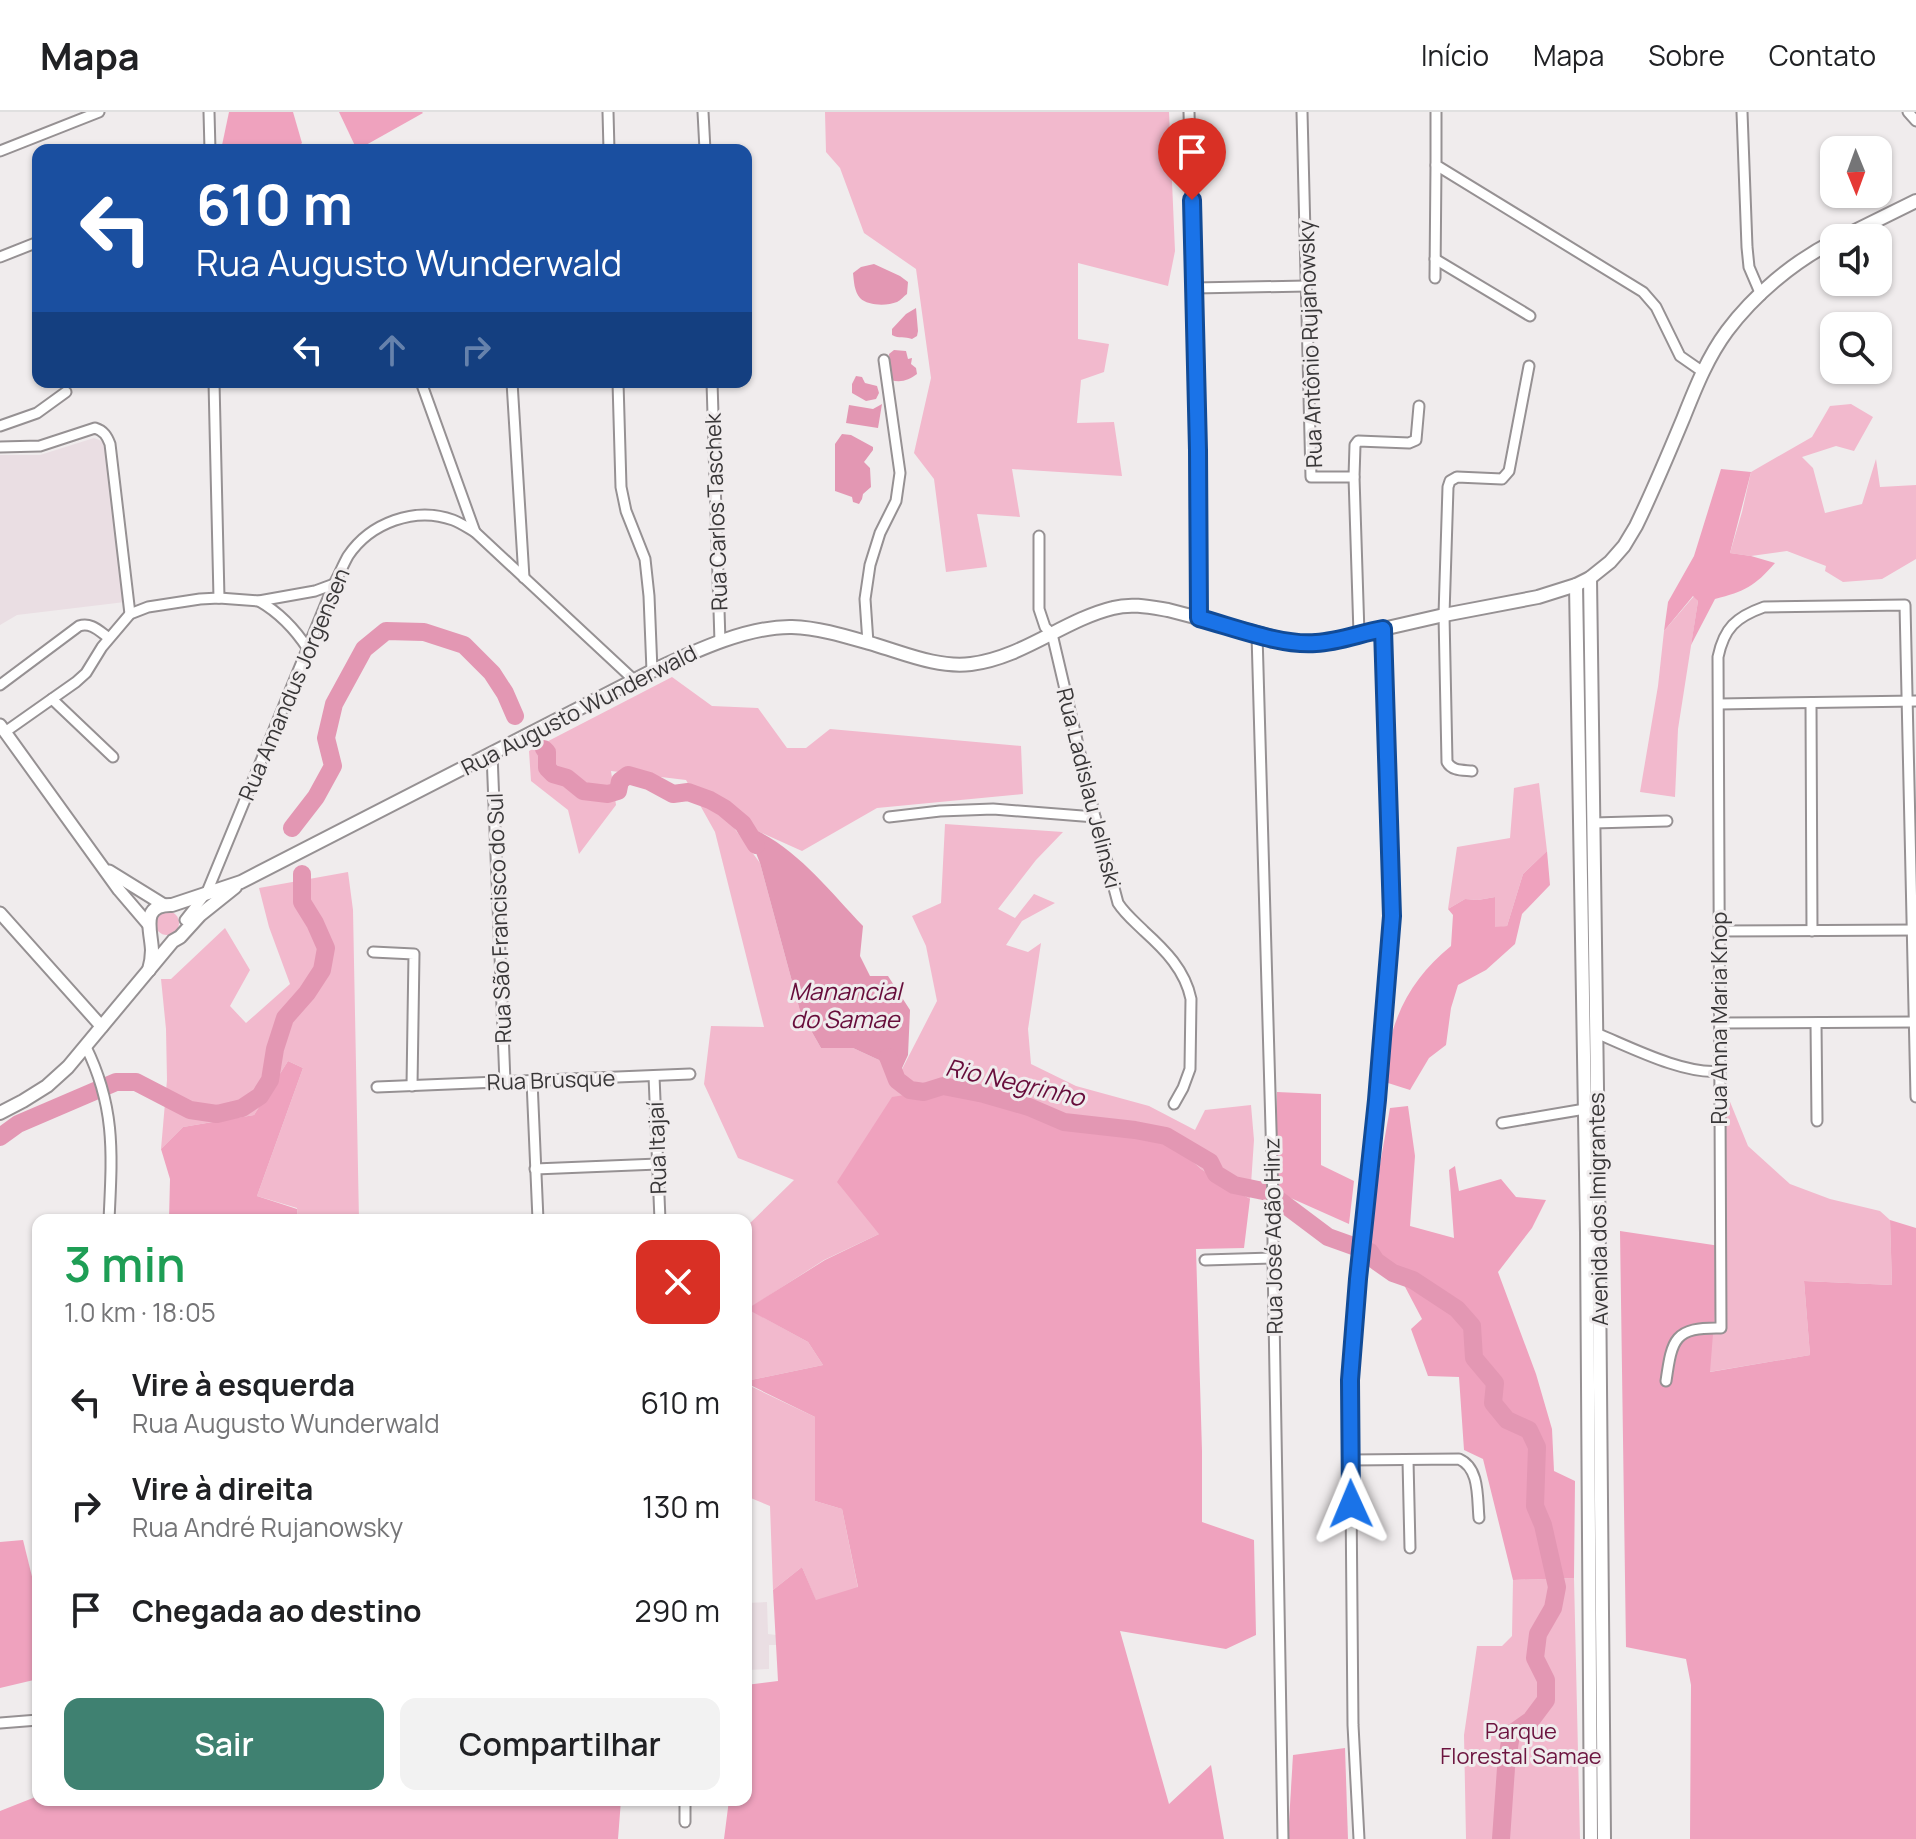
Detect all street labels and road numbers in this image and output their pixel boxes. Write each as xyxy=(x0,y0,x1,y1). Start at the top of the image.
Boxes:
street label: Rua Antônio Rujanowsky xyxy=(1291,219,1329,469)
street label: Rua Carlos Taschek xyxy=(698,412,734,611)
street label: Rua Amandus Jorgensen xyxy=(231,563,357,805)
street label: Rua Augusto Wunderwald xyxy=(456,638,702,782)
street label: Rua Ladislau Jelinski xyxy=(1050,685,1128,891)
street label: Rua São Francisco do Sul xyxy=(480,792,518,1044)
street label: Rua Anna Maria Knop xyxy=(1704,912,1734,1124)
street label: Rua Brusque xyxy=(486,1063,616,1097)
street label: Avenida dos Imigrantes xyxy=(1581,1092,1615,1326)
street label: Rua Itajaí xyxy=(640,1101,674,1195)
street label: Rua José Adão Hinz xyxy=(1256,1137,1290,1335)

